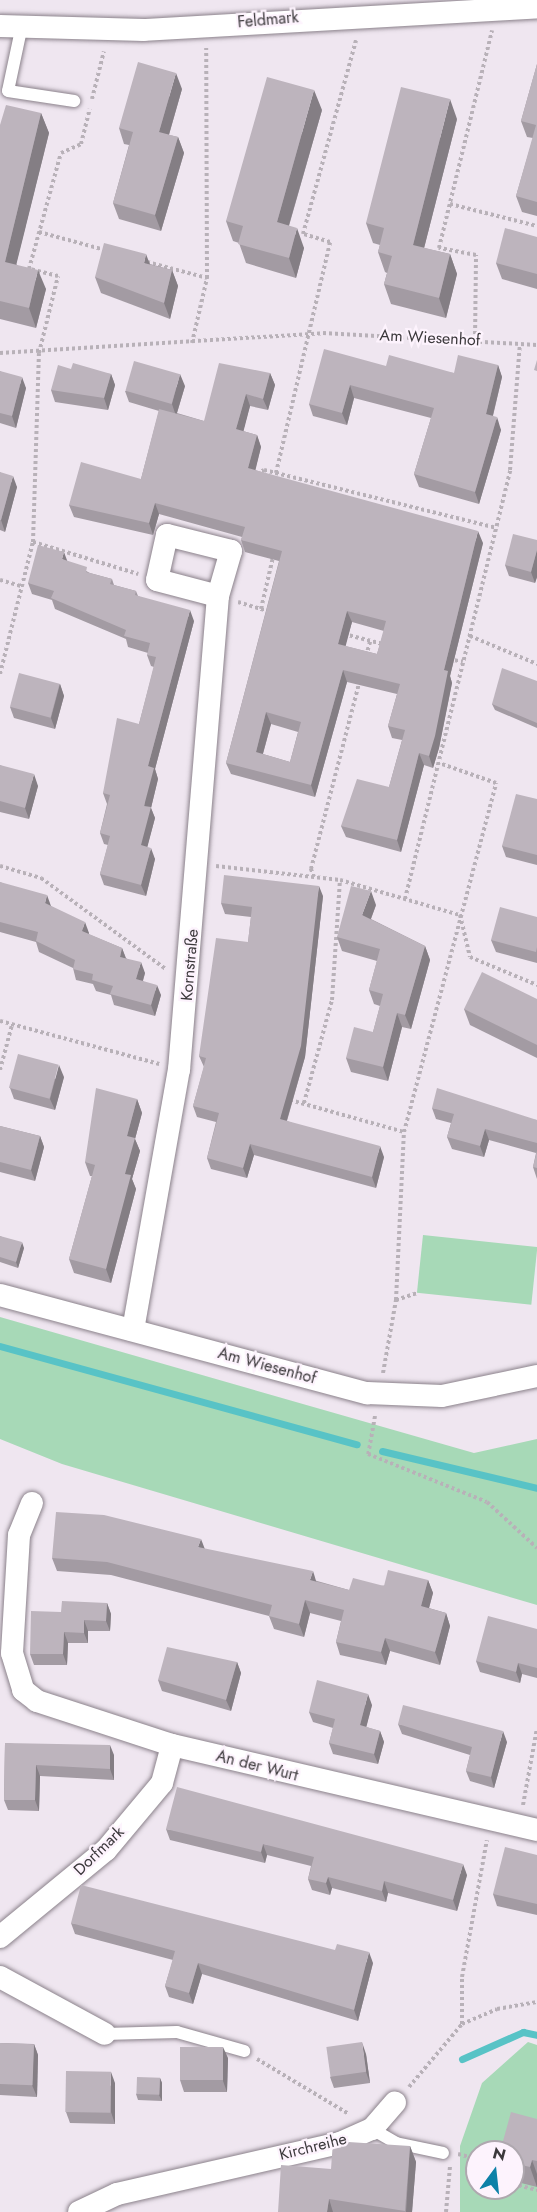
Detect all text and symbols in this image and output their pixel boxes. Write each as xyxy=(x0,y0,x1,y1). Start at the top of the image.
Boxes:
street label: Feldmark xyxy=(237,8,299,32)
street label: Am Wiesenhof xyxy=(379,326,481,350)
street label: Kornstraße xyxy=(177,928,203,1002)
street label: Am Wiesenhof xyxy=(216,1344,318,1388)
street label: An der Wurt xyxy=(214,1747,300,1785)
street label: Dorfmark xyxy=(70,1822,128,1880)
street label: Kirchreihe xyxy=(277,2129,349,2165)
north arrow xyxy=(465,2140,525,2200)
text: N xyxy=(490,2141,508,2167)

